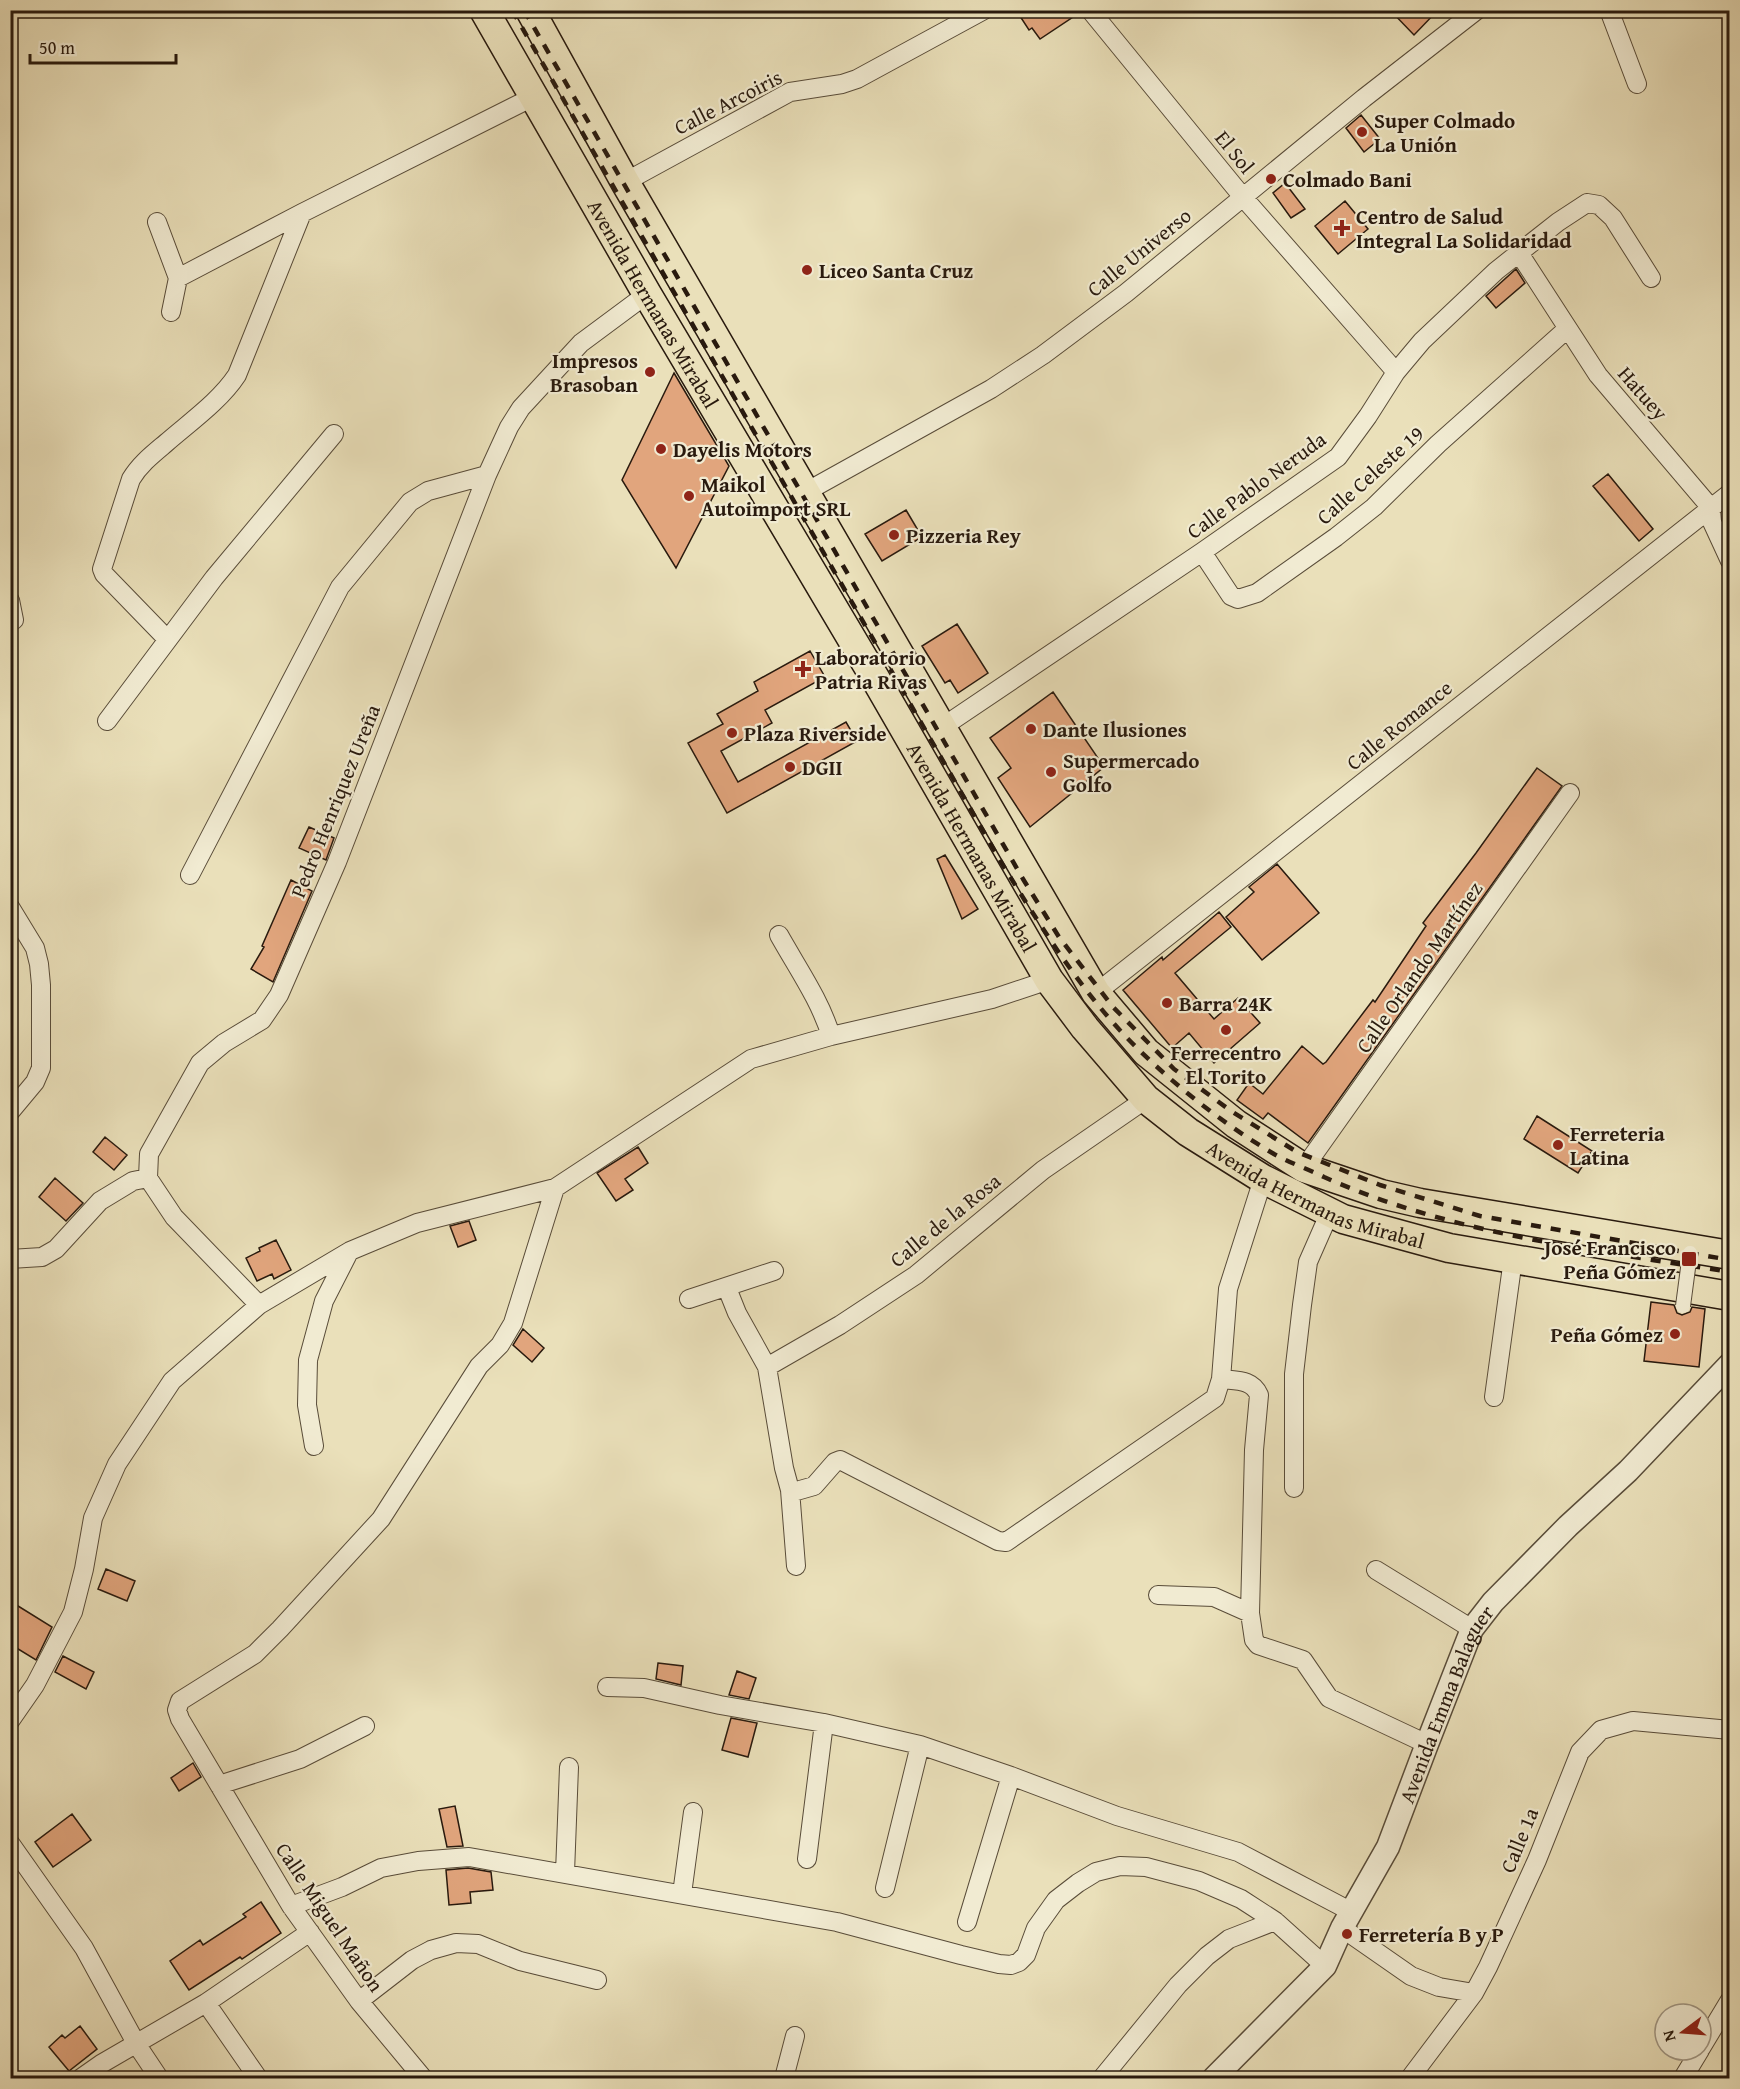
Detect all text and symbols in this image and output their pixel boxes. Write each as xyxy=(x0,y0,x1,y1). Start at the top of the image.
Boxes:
scale bar xyxy=(30,27,176,65)
text: 50 m xyxy=(39,34,75,61)
street label: Calle Arcoiris xyxy=(669,62,787,142)
place label: Super Colmado La Unión xyxy=(1374,105,1515,160)
street label: El Sol xyxy=(1208,124,1262,180)
marker: Super Colmado La Unión xyxy=(1355,125,1369,139)
place label: Colmado Bani xyxy=(1283,164,1412,195)
marker: Colmado Bani xyxy=(1264,172,1278,186)
street label: Avenida Hermanas Mirabal xyxy=(580,193,727,414)
street label: Calle Universo xyxy=(1080,200,1198,304)
place label: Centro de Salud Integral La Solidaridad xyxy=(1356,201,1572,256)
marker: Centro de Salud Integral La Solidaridad xyxy=(1333,219,1351,237)
place label: Liceo Santa Cruz xyxy=(819,255,973,286)
marker: Liceo Santa Cruz xyxy=(800,263,814,277)
place label: Impresos Brasoban xyxy=(550,345,639,400)
street label: Hatuey xyxy=(1611,359,1676,427)
marker: Impresos Brasoban xyxy=(643,365,657,379)
street label: Calle Celeste 19 xyxy=(1309,418,1431,532)
street label: Calle Pablo Neruda xyxy=(1180,424,1332,546)
place label: Dayelis Motors xyxy=(673,434,812,465)
marker: Dayelis Motors xyxy=(654,442,668,456)
place label: Maikol Autoimport SRL xyxy=(701,469,850,524)
marker: Maikol Autoimport SRL xyxy=(682,489,696,503)
place label: Pizzeria Rey xyxy=(906,520,1021,551)
marker: Pizzeria Rey xyxy=(887,528,901,542)
place label: Laboratorio Patria Rivas xyxy=(815,642,927,697)
marker: Laboratorio Patria Rivas xyxy=(796,662,810,676)
street label: Calle Romance xyxy=(1339,672,1459,777)
street label: Pedro Henriquez Ureña xyxy=(282,700,388,902)
place label: Dante Ilusiones xyxy=(1043,714,1187,745)
place label: Plaza Riverside xyxy=(744,718,887,749)
marker: Dante Ilusiones xyxy=(1024,722,1038,736)
marker: Plaza Riverside xyxy=(725,726,739,740)
street label: Avenida Hermanas Mirabal xyxy=(900,736,1045,958)
place label: Supermercado Golfo xyxy=(1063,745,1199,800)
place label: DGII xyxy=(802,752,843,783)
marker: DGII xyxy=(783,760,797,774)
marker: Supermercado Golfo xyxy=(1044,765,1058,779)
street label: Calle Orlando Martínez xyxy=(1348,875,1490,1059)
place label: Barra 24K xyxy=(1179,988,1273,1019)
marker: Barra 24K xyxy=(1160,996,1174,1010)
marker: Ferrecentro El Torito xyxy=(1219,1023,1233,1037)
place label: Ferrecentro El Torito xyxy=(1171,1037,1281,1092)
place label: Ferreteria Latina xyxy=(1570,1118,1665,1173)
street label: Avenida Hermanas Mirabal xyxy=(1201,1132,1428,1256)
marker: Ferreteria Latina xyxy=(1551,1138,1565,1152)
street label: Calle de la Rosa xyxy=(883,1165,1007,1274)
place label: José Francisco Peña Gómez xyxy=(1541,1232,1676,1287)
marker: José Francisco Peña Gómez xyxy=(1680,1250,1698,1268)
place label: Peña Gómez xyxy=(1550,1319,1663,1350)
marker: Peña Gómez xyxy=(1668,1327,1682,1341)
street label: Avenida Emma Balaguer xyxy=(1391,1598,1501,1807)
street label: Calle 1a xyxy=(1492,1803,1546,1877)
street label: Calle Miguel Mañon xyxy=(268,1836,392,1998)
place label: Ferretería B y P xyxy=(1359,1919,1504,1950)
marker: Ferretería B y P xyxy=(1340,1927,1354,1941)
north arrow xyxy=(1653,2002,1713,2062)
text: N xyxy=(1655,2027,1682,2045)

